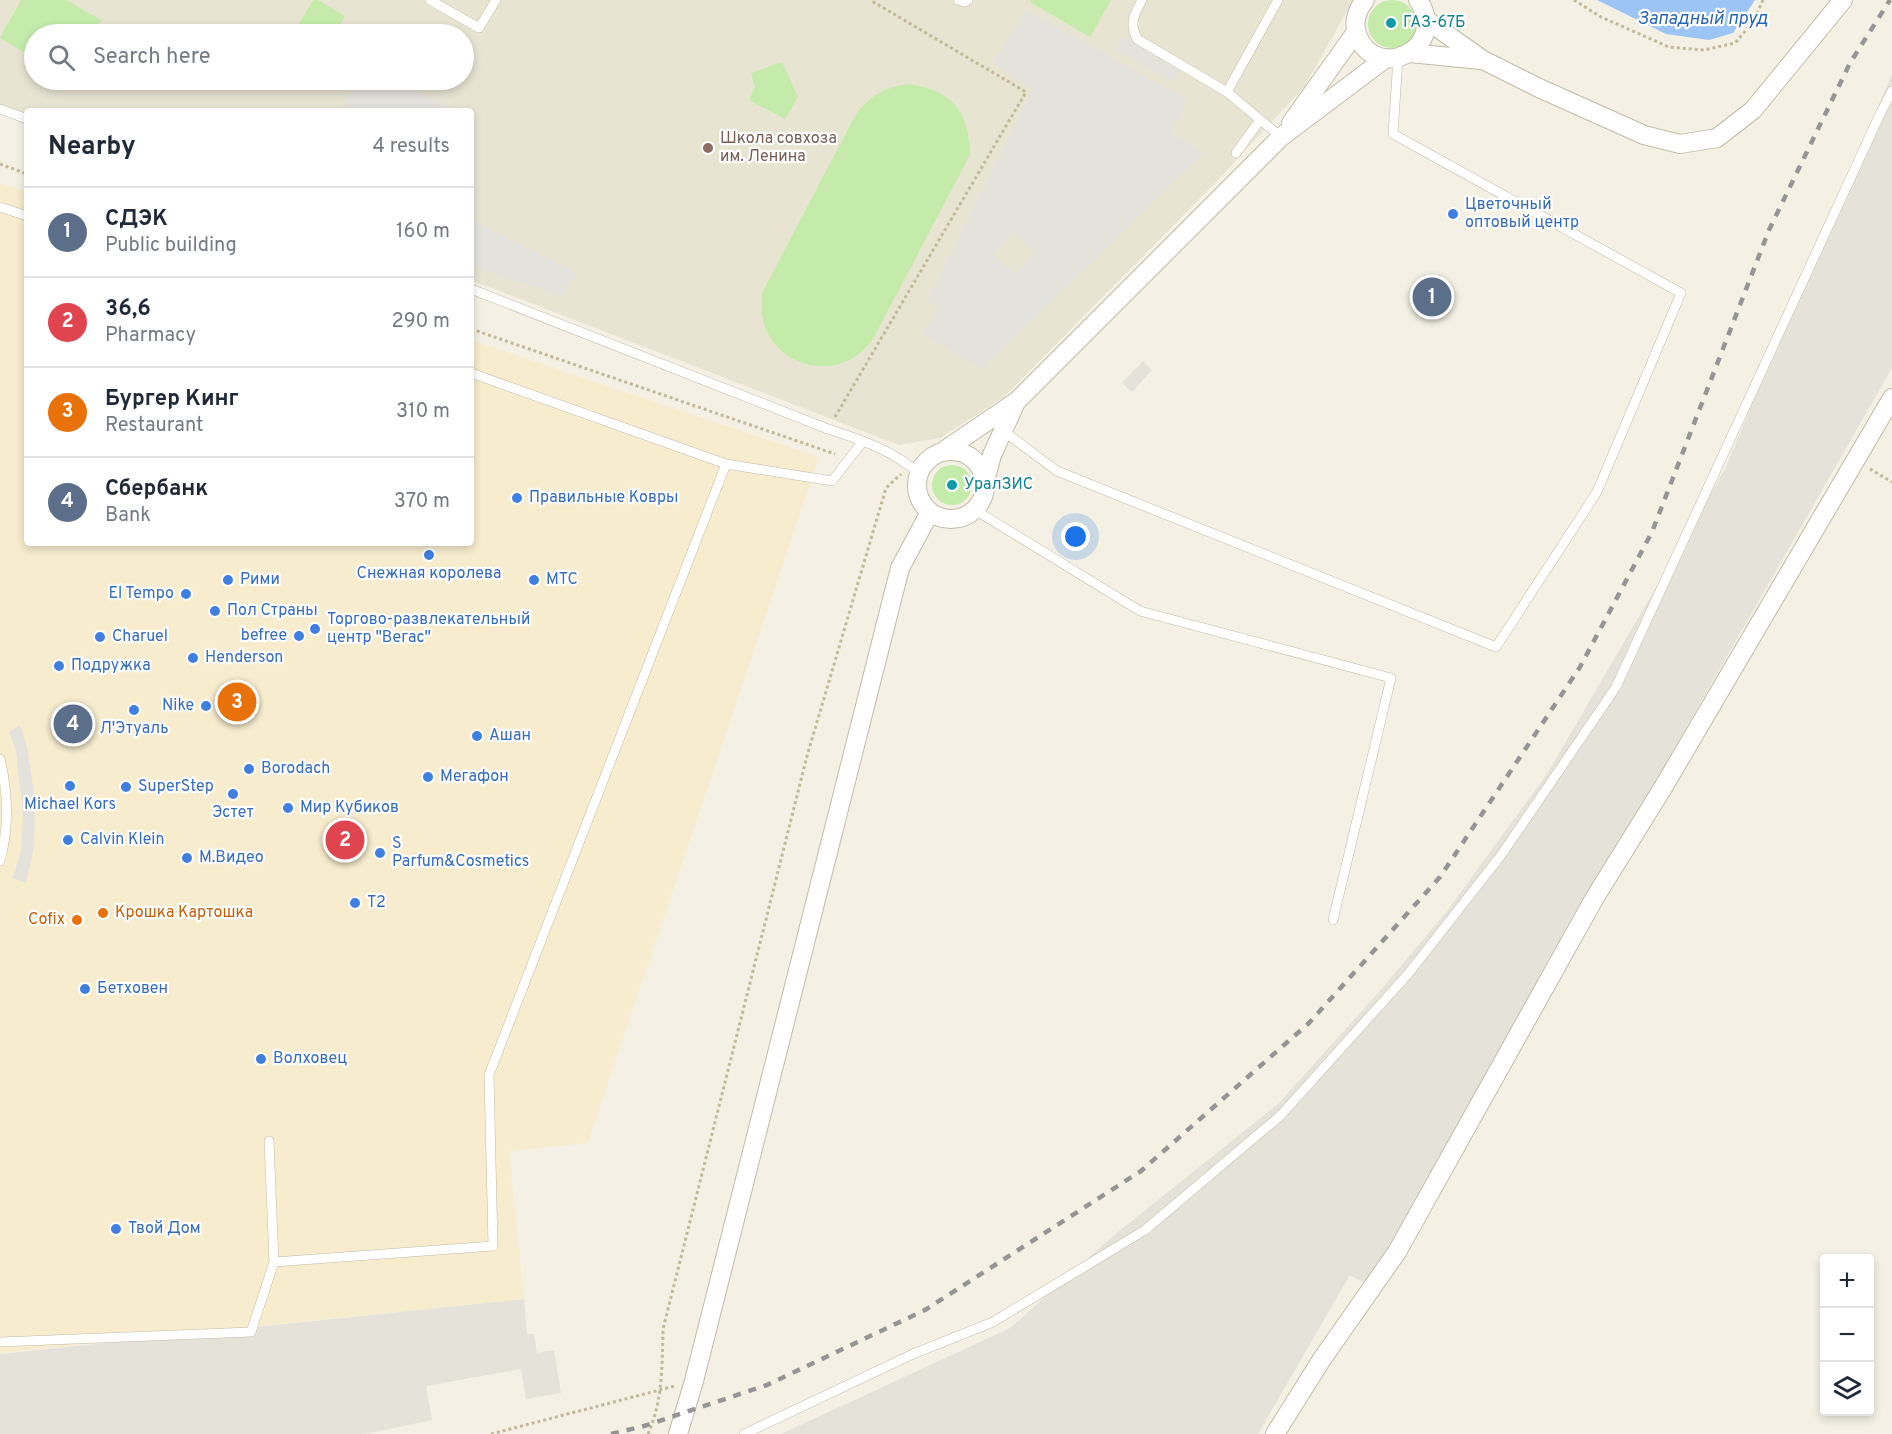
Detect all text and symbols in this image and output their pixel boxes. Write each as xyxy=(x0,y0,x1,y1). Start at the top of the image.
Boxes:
water label: Западный пруд xyxy=(1638,8,1768,31)
place label: ГАЗ-67Б xyxy=(1403,13,1465,33)
marker: ГАЗ-67Б xyxy=(1384,16,1398,30)
search box xyxy=(24,24,474,90)
icon: search xyxy=(45,41,78,74)
text: Search here xyxy=(93,44,211,71)
place label: Школа совхоза им. Ленина xyxy=(720,129,837,167)
text: Nearby xyxy=(48,131,136,164)
text: 4 results xyxy=(373,134,450,160)
marker: Школа совхоза им. Ленина xyxy=(701,141,715,155)
place label: Цветочный оптовый центр xyxy=(1465,195,1579,233)
text: СДЭК xyxy=(105,206,168,233)
marker: Цветочный оптовый центр xyxy=(1446,207,1460,221)
text: 1 xyxy=(64,219,72,245)
text: 160 m xyxy=(396,219,450,245)
text: Public building xyxy=(105,233,237,259)
pin: 1 xyxy=(1412,274,1452,320)
text: 36,6 xyxy=(105,296,151,323)
text: 2 xyxy=(61,309,74,335)
text: 290 m xyxy=(392,309,450,335)
text: Pharmacy xyxy=(105,323,196,349)
text: Бургер Кинг xyxy=(105,386,239,413)
text: 3 xyxy=(62,399,74,425)
text: 310 m xyxy=(396,399,450,425)
text: Restaurant xyxy=(105,413,204,439)
place label: УралЗИС xyxy=(964,475,1033,495)
text: Сбербанк xyxy=(105,476,208,503)
marker: УралЗИС xyxy=(945,478,959,492)
place label: Правильные Ковры xyxy=(529,488,678,508)
text: 4 xyxy=(61,489,74,515)
text: 370 m xyxy=(394,489,450,515)
marker: Правильные Ковры xyxy=(510,491,524,505)
text: Bank xyxy=(105,503,151,529)
your location xyxy=(1061,522,1090,551)
marker: Снежная королева xyxy=(422,548,436,562)
place label: Снежная королева xyxy=(357,564,501,584)
place label: Рими xyxy=(240,570,280,590)
place label: МТС xyxy=(546,570,578,590)
marker: Рими xyxy=(221,573,235,587)
marker: МТС xyxy=(527,573,541,587)
place label: El Tempo xyxy=(108,584,174,604)
marker: El Tempo xyxy=(179,587,193,601)
place label: Пол Страны xyxy=(227,601,318,621)
marker: Пол Страны xyxy=(208,604,222,618)
place label: Торгово-развлекательный центр "Вегас" xyxy=(327,610,530,648)
marker: Торгово-развлекательный центр "Вегас" xyxy=(308,622,322,636)
place label: befree xyxy=(241,626,287,646)
place label: Charuel xyxy=(112,627,168,647)
marker: befree xyxy=(292,629,306,643)
marker: Charuel xyxy=(93,630,107,644)
place label: Henderson xyxy=(205,648,283,668)
marker: Henderson xyxy=(186,651,200,665)
place label: Подружка xyxy=(71,656,151,676)
marker: Подружка xyxy=(52,659,66,673)
pin: 3 xyxy=(218,680,256,724)
place label: Nike xyxy=(162,696,194,716)
marker: Nike xyxy=(199,699,213,713)
pin: 4 xyxy=(54,702,92,746)
marker: Л'Этуаль xyxy=(127,703,141,717)
place label: Л'Этуаль xyxy=(99,719,169,739)
place label: Ашан xyxy=(489,726,531,746)
marker: Ашан xyxy=(470,729,484,743)
place label: Borodach xyxy=(261,759,330,779)
marker: Borodach xyxy=(242,762,256,776)
place label: Мегафон xyxy=(440,767,509,787)
marker: Мегафон xyxy=(421,770,435,784)
place label: SuperStep xyxy=(138,777,214,797)
marker: Michael Kors xyxy=(63,779,77,793)
marker: SuperStep xyxy=(119,780,133,794)
marker: Эстет xyxy=(226,787,240,801)
place label: Michael Kors xyxy=(24,795,116,815)
place label: Мир Кубиков xyxy=(300,798,399,818)
marker: Мир Кубиков xyxy=(281,801,295,815)
place label: Эстет xyxy=(212,803,254,823)
pin: 2 xyxy=(326,818,364,862)
place label: Calvin Klein xyxy=(80,830,164,850)
marker: Calvin Klein xyxy=(61,833,75,847)
place label: S Parfum&Cosmetics xyxy=(392,834,529,872)
marker: S Parfum&Cosmetics xyxy=(373,846,387,860)
place label: М.Видео xyxy=(199,848,264,868)
marker: М.Видео xyxy=(180,851,194,865)
place label: T2 xyxy=(367,893,386,913)
marker: T2 xyxy=(348,896,362,910)
place label: Крошка Картошка xyxy=(115,903,253,923)
marker: Крошка Картошка xyxy=(96,906,110,920)
place label: Cofix xyxy=(28,910,65,930)
marker: Cofix xyxy=(70,913,84,927)
place label: Бетховен xyxy=(97,979,168,999)
marker: Бетховен xyxy=(78,982,92,996)
place label: Волховец xyxy=(273,1049,347,1069)
marker: Волховец xyxy=(254,1052,268,1066)
place label: Твой Дом xyxy=(128,1219,201,1239)
marker: Твой Дом xyxy=(109,1222,123,1236)
map controls xyxy=(1820,1254,1874,1416)
button: + xyxy=(1820,1254,1874,1308)
button: − xyxy=(1820,1308,1874,1362)
button: layers xyxy=(1820,1362,1874,1416)

